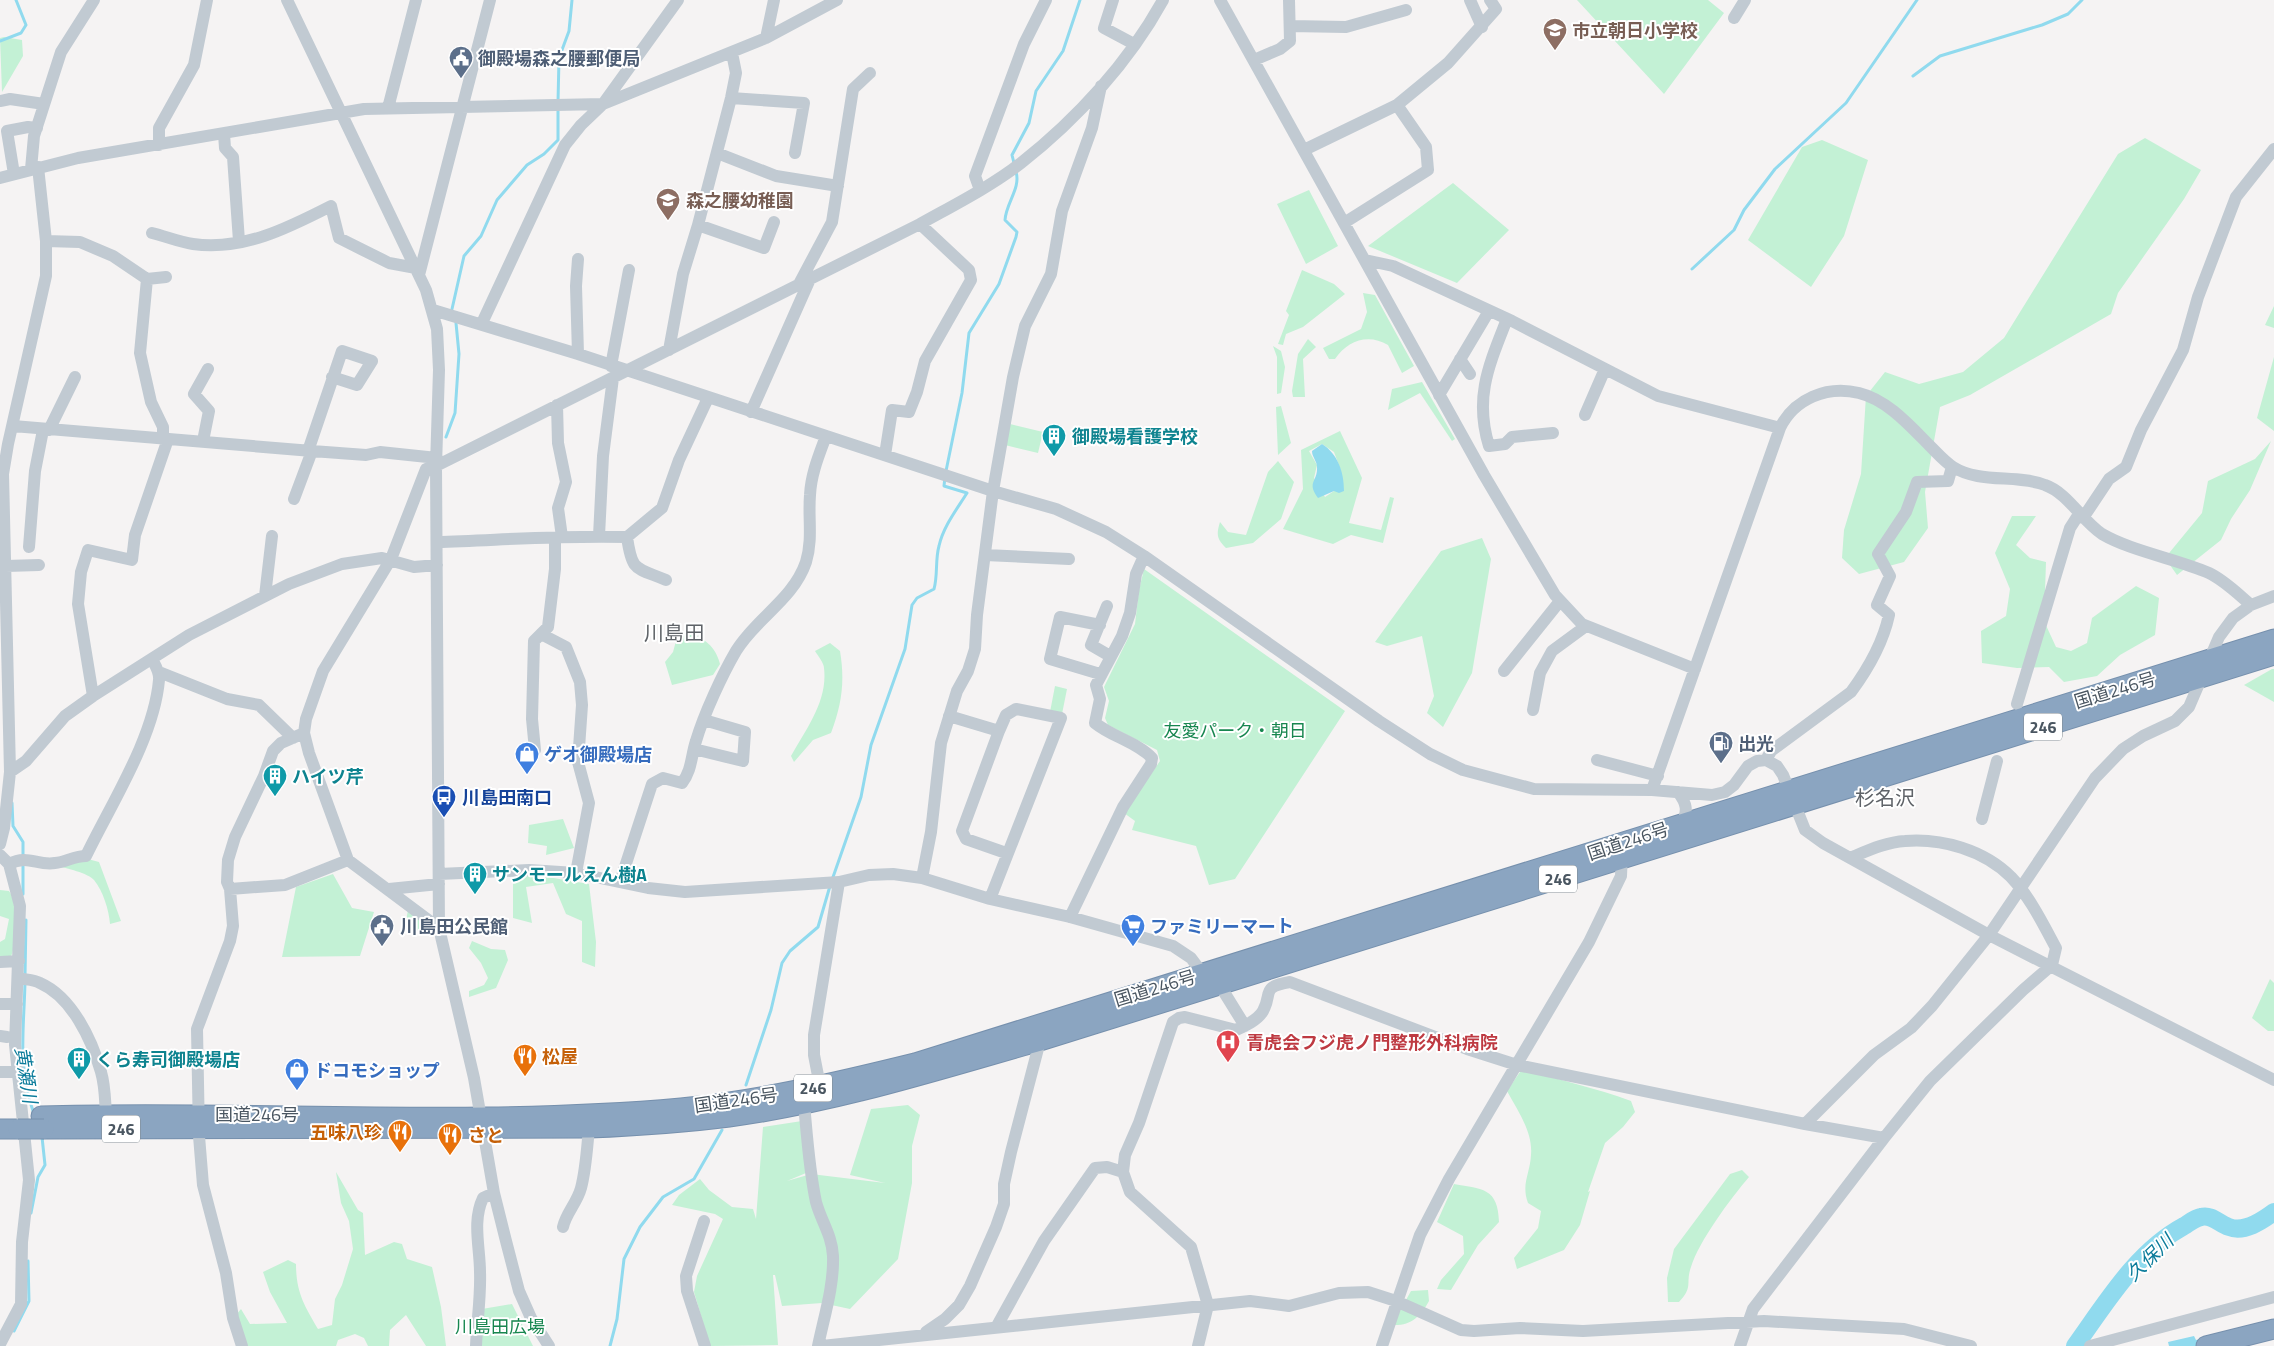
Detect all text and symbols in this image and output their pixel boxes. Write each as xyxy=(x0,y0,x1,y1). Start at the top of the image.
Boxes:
school or university icon: 市立朝日小学校 xyxy=(1542,17,1568,51)
place label: 市立朝日小学校 xyxy=(1572,17,1698,44)
public building icon: 御殿場森之腰郵便局 xyxy=(448,45,474,79)
place label: 御殿場森之腰郵便局 xyxy=(477,45,640,72)
school or university icon: 森之腰幼稚園 xyxy=(655,187,681,221)
place label: 森之腰幼稚園 xyxy=(686,187,794,214)
building icon: 御殿場看護学校 xyxy=(1041,423,1067,457)
place label: 御殿場看護学校 xyxy=(1071,423,1198,450)
district label: 川島田 xyxy=(644,617,704,648)
street label: 国道246号 xyxy=(2071,665,2159,715)
road number: 246 xyxy=(2024,714,2062,740)
park label: 友愛パーク・朝日 xyxy=(1163,717,1307,744)
fuel station icon: 出光 xyxy=(1708,730,1734,764)
place label: 出光 xyxy=(1738,730,1774,757)
shop icon: ゲオ御殿場店 xyxy=(514,741,540,775)
place label: ゲオ御殿場店 xyxy=(544,741,652,768)
building icon: ハイツ芹 xyxy=(262,763,288,797)
place label: ハイツ芹 xyxy=(292,763,364,790)
district label: 杉名沢 xyxy=(1855,782,1915,813)
bus stop icon: 川島田南口 xyxy=(431,784,457,818)
place label: 川島田南口 xyxy=(462,784,552,811)
street label: 国道246号 xyxy=(1584,815,1672,867)
building icon: サンモールえん樹A xyxy=(462,861,488,895)
place label: サンモールえん樹A xyxy=(492,861,647,888)
road number: 246 xyxy=(1539,866,1577,892)
public building icon: 川島田公民館 xyxy=(369,913,395,947)
place label: 川島田公民館 xyxy=(400,913,508,940)
supermarket icon: ファミリーマート xyxy=(1120,913,1146,947)
place label: ファミリーマート xyxy=(1150,913,1294,940)
street label: 国道246号 xyxy=(1111,963,1199,1013)
hospital icon: 青虎会フジ虎ノ門整形外科病院 xyxy=(1215,1029,1241,1063)
place label: 青虎会フジ虎ノ門整形外科病院 xyxy=(1246,1029,1498,1056)
restaurant icon: 松屋 xyxy=(512,1043,538,1077)
place label: 松屋 xyxy=(542,1043,578,1070)
water label: 黄瀬川 xyxy=(8,1045,46,1107)
building icon: くら寿司御殿場店 xyxy=(66,1046,92,1080)
place label: くら寿司御殿場店 xyxy=(96,1046,240,1073)
shop icon: ドコモショップ xyxy=(284,1057,310,1091)
place label: ドコモショップ xyxy=(314,1057,440,1084)
road number: 246 xyxy=(794,1074,832,1102)
street label: 国道246号 xyxy=(692,1081,780,1119)
street label: 国道246号 xyxy=(215,1101,299,1128)
road number: 246 xyxy=(102,1116,140,1142)
place label: 五味八珍 xyxy=(310,1119,382,1146)
restaurant icon: 五味八珍 xyxy=(387,1119,413,1153)
restaurant icon: さと xyxy=(437,1122,463,1156)
place label: さと xyxy=(468,1122,504,1149)
water label: 久保川 xyxy=(2118,1225,2181,1287)
park label: 川島田広場 xyxy=(455,1313,545,1340)

